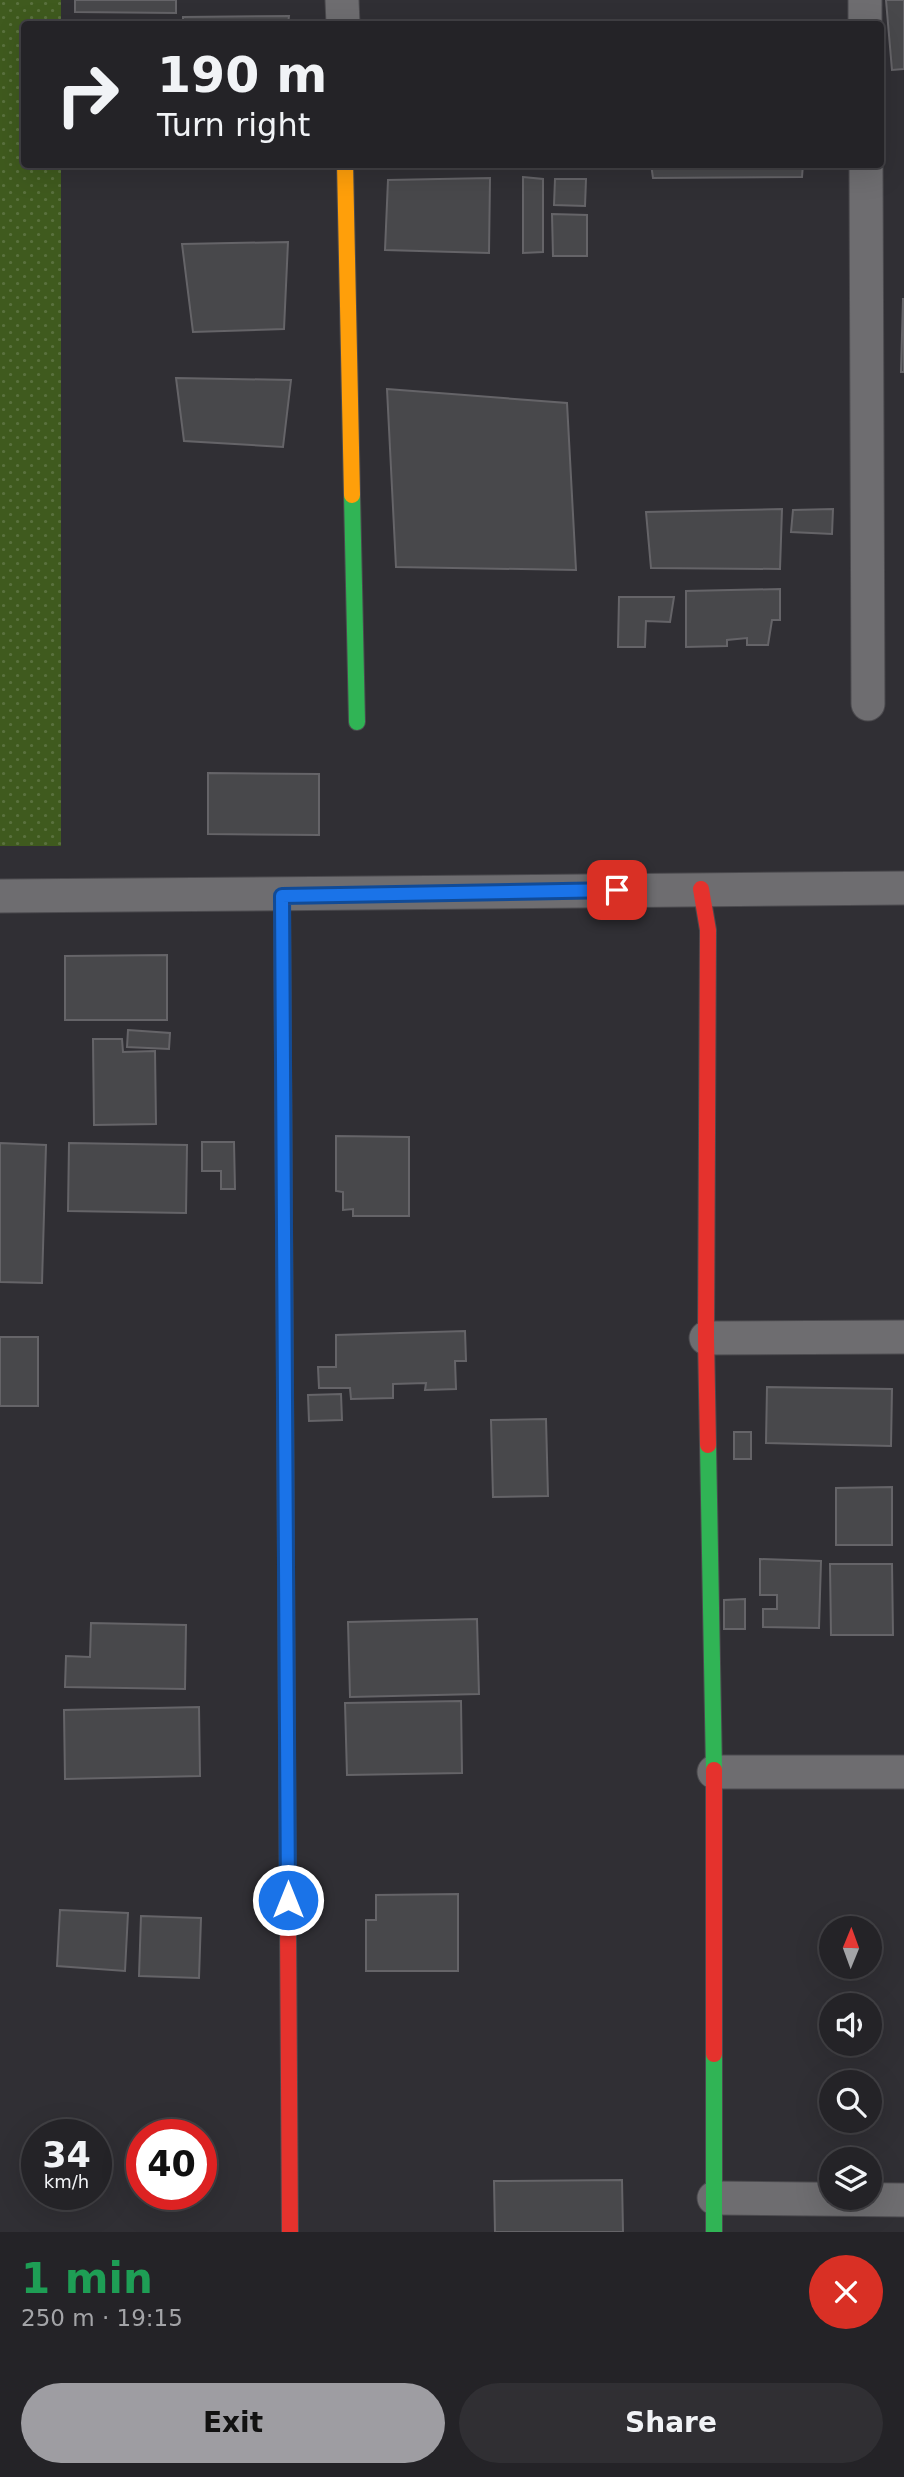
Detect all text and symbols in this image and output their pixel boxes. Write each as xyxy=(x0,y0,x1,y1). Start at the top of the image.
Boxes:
text: 190 m xyxy=(157,47,327,104)
icon: right xyxy=(42,49,133,140)
text: Turn right xyxy=(157,106,310,144)
pin xyxy=(587,860,647,920)
icon: arrive xyxy=(598,871,636,909)
position arrow xyxy=(251,1863,325,1937)
north arrow xyxy=(819,1916,882,1979)
map controls xyxy=(819,1916,882,2210)
button: sound xyxy=(819,1993,882,2056)
button: search xyxy=(819,2070,882,2133)
speed limit sign: 40 xyxy=(126,2119,217,2210)
text: 34 xyxy=(42,2135,91,2175)
button: layers xyxy=(819,2147,882,2210)
text: km/h xyxy=(44,2171,89,2192)
text: 1 min xyxy=(21,2254,153,2303)
button: close xyxy=(809,2255,883,2329)
text: 250 m · 19:15 xyxy=(21,2305,183,2331)
button: Exit xyxy=(21,2383,445,2463)
button: Share xyxy=(459,2383,883,2463)

